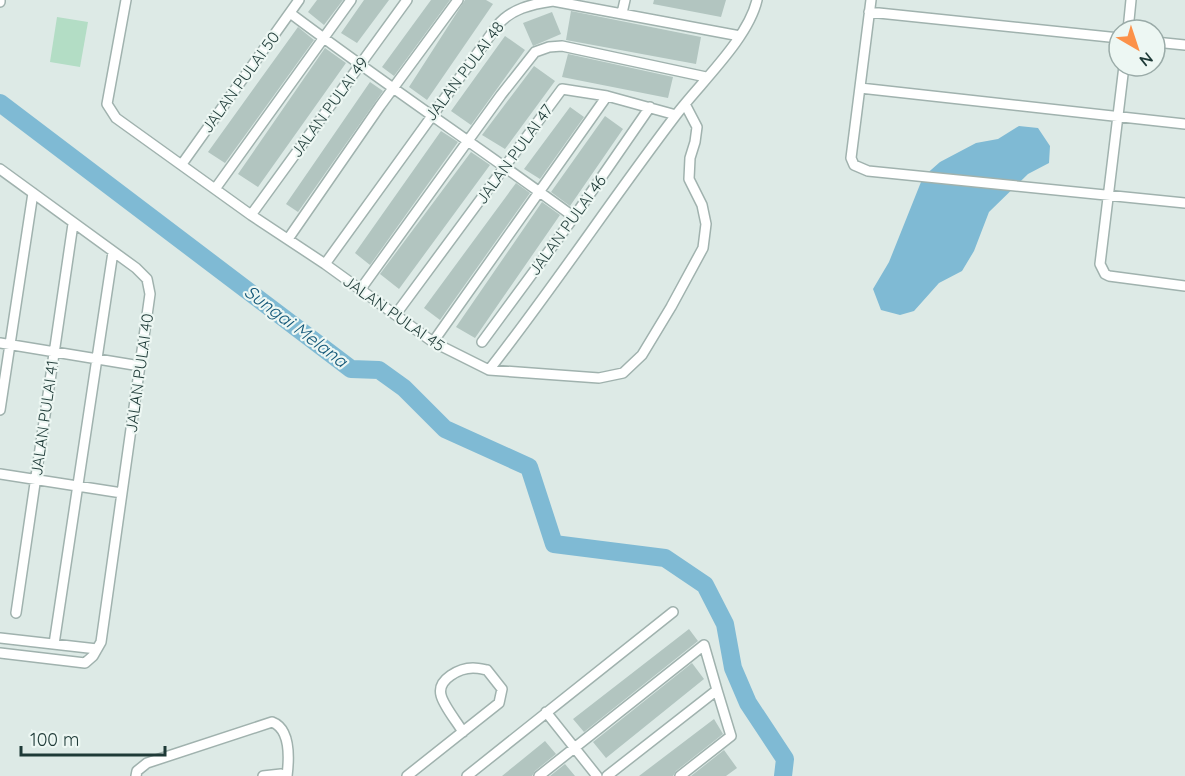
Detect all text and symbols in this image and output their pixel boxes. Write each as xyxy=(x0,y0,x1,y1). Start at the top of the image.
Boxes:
street label: JALAN PULAI 48 xyxy=(420,17,508,125)
north arrow xyxy=(1107,18,1167,78)
street label: JALAN PULAI 50 xyxy=(196,27,284,137)
text: N xyxy=(1136,48,1157,71)
street label: JALAN PULAI 49 xyxy=(286,53,372,161)
street label: JALAN PULAI 47 xyxy=(471,100,557,208)
street label: JALAN PULAI 46 xyxy=(524,171,610,279)
street label: JALAN PULAI 45 xyxy=(339,271,449,355)
water label: Sungai Melana xyxy=(240,280,353,373)
street label: JALAN PULAI 40 xyxy=(121,312,157,434)
street label: JALAN PULAI 41 xyxy=(26,359,62,477)
scale bar xyxy=(21,719,165,757)
text: 100 m xyxy=(30,728,79,751)

